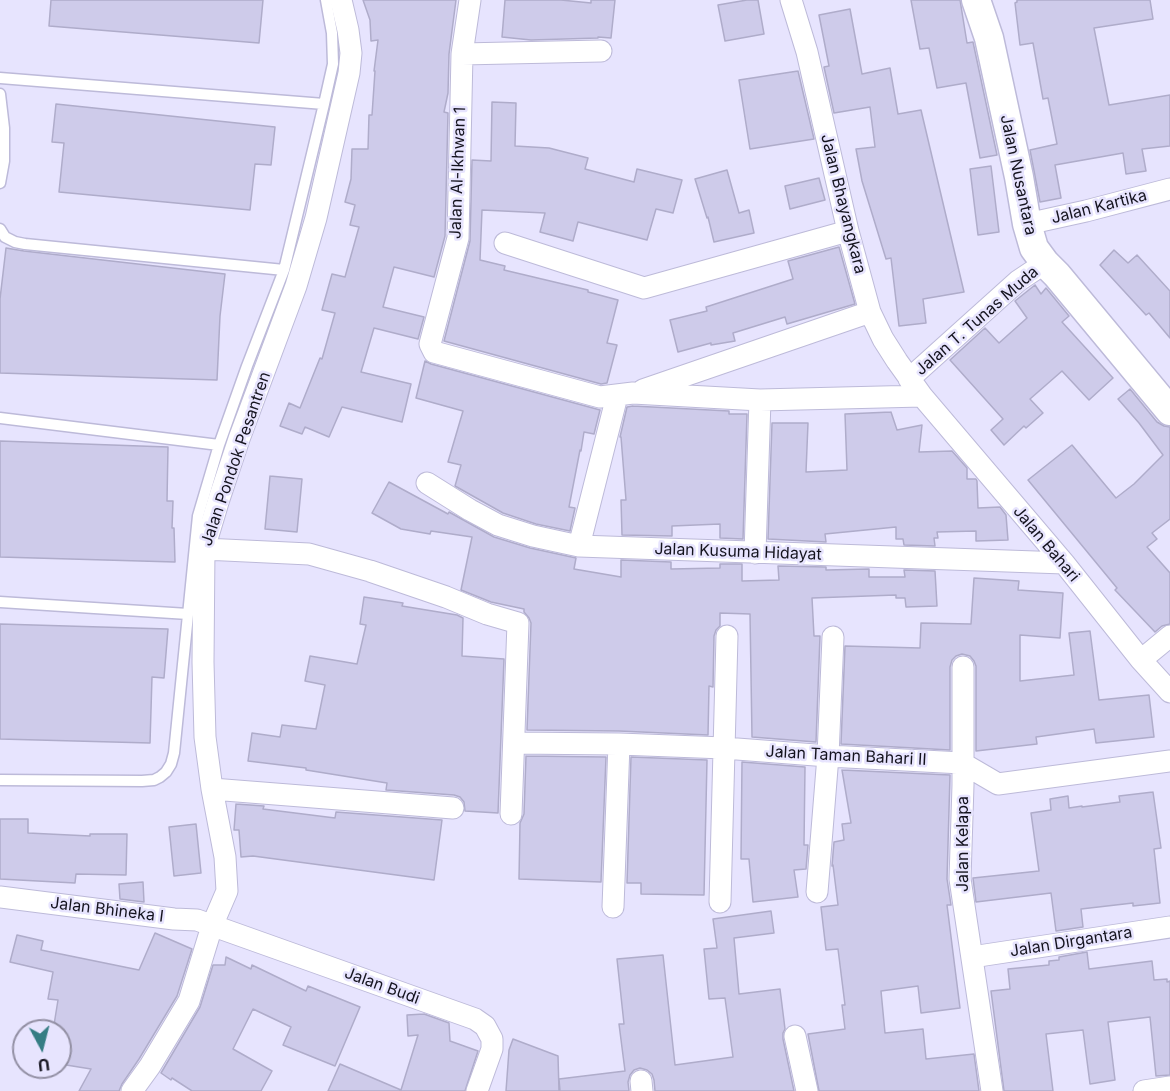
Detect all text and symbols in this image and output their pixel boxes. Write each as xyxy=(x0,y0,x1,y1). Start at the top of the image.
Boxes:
street label: Jalan Al-Ikhwan 1 xyxy=(446,107,470,239)
street label: Jalan Nusantara xyxy=(996,113,1040,237)
street label: Jalan Bhayangkara xyxy=(816,132,870,276)
street label: Jalan Kartika xyxy=(1049,186,1149,228)
street label: Jalan T. Tunas Muda xyxy=(912,262,1042,380)
street label: Jalan Pondok Pesantren xyxy=(197,369,275,549)
street label: Jalan Bahari xyxy=(1009,502,1083,586)
street label: Jalan Kusuma Hidayat xyxy=(654,539,822,565)
street label: Jalan Taman Bahari II xyxy=(765,742,927,770)
street label: Jalan Kelapa xyxy=(953,796,973,892)
street label: Jalan Bhineka I xyxy=(49,894,165,926)
street label: Jalan Dirgantara xyxy=(1008,923,1134,961)
street label: Jalan Budi xyxy=(342,964,422,1008)
north arrow xyxy=(12,1019,72,1079)
text: U xyxy=(37,1054,51,1076)

